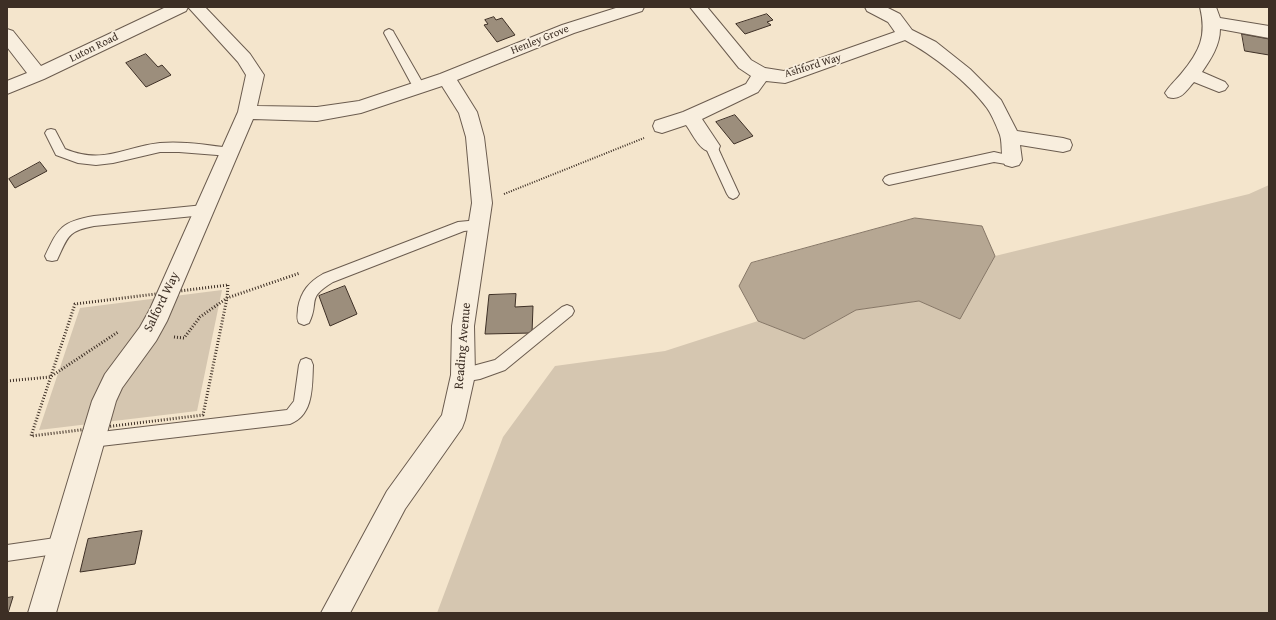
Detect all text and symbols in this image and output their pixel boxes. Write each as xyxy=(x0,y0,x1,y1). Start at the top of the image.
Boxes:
street label: Henley Grove xyxy=(509,22,571,58)
street label: Luton Road xyxy=(68,31,120,65)
street label: Ashford Way xyxy=(783,51,843,81)
street label: Salford Way xyxy=(141,269,183,335)
street label: Reading Avenue xyxy=(451,302,475,390)

